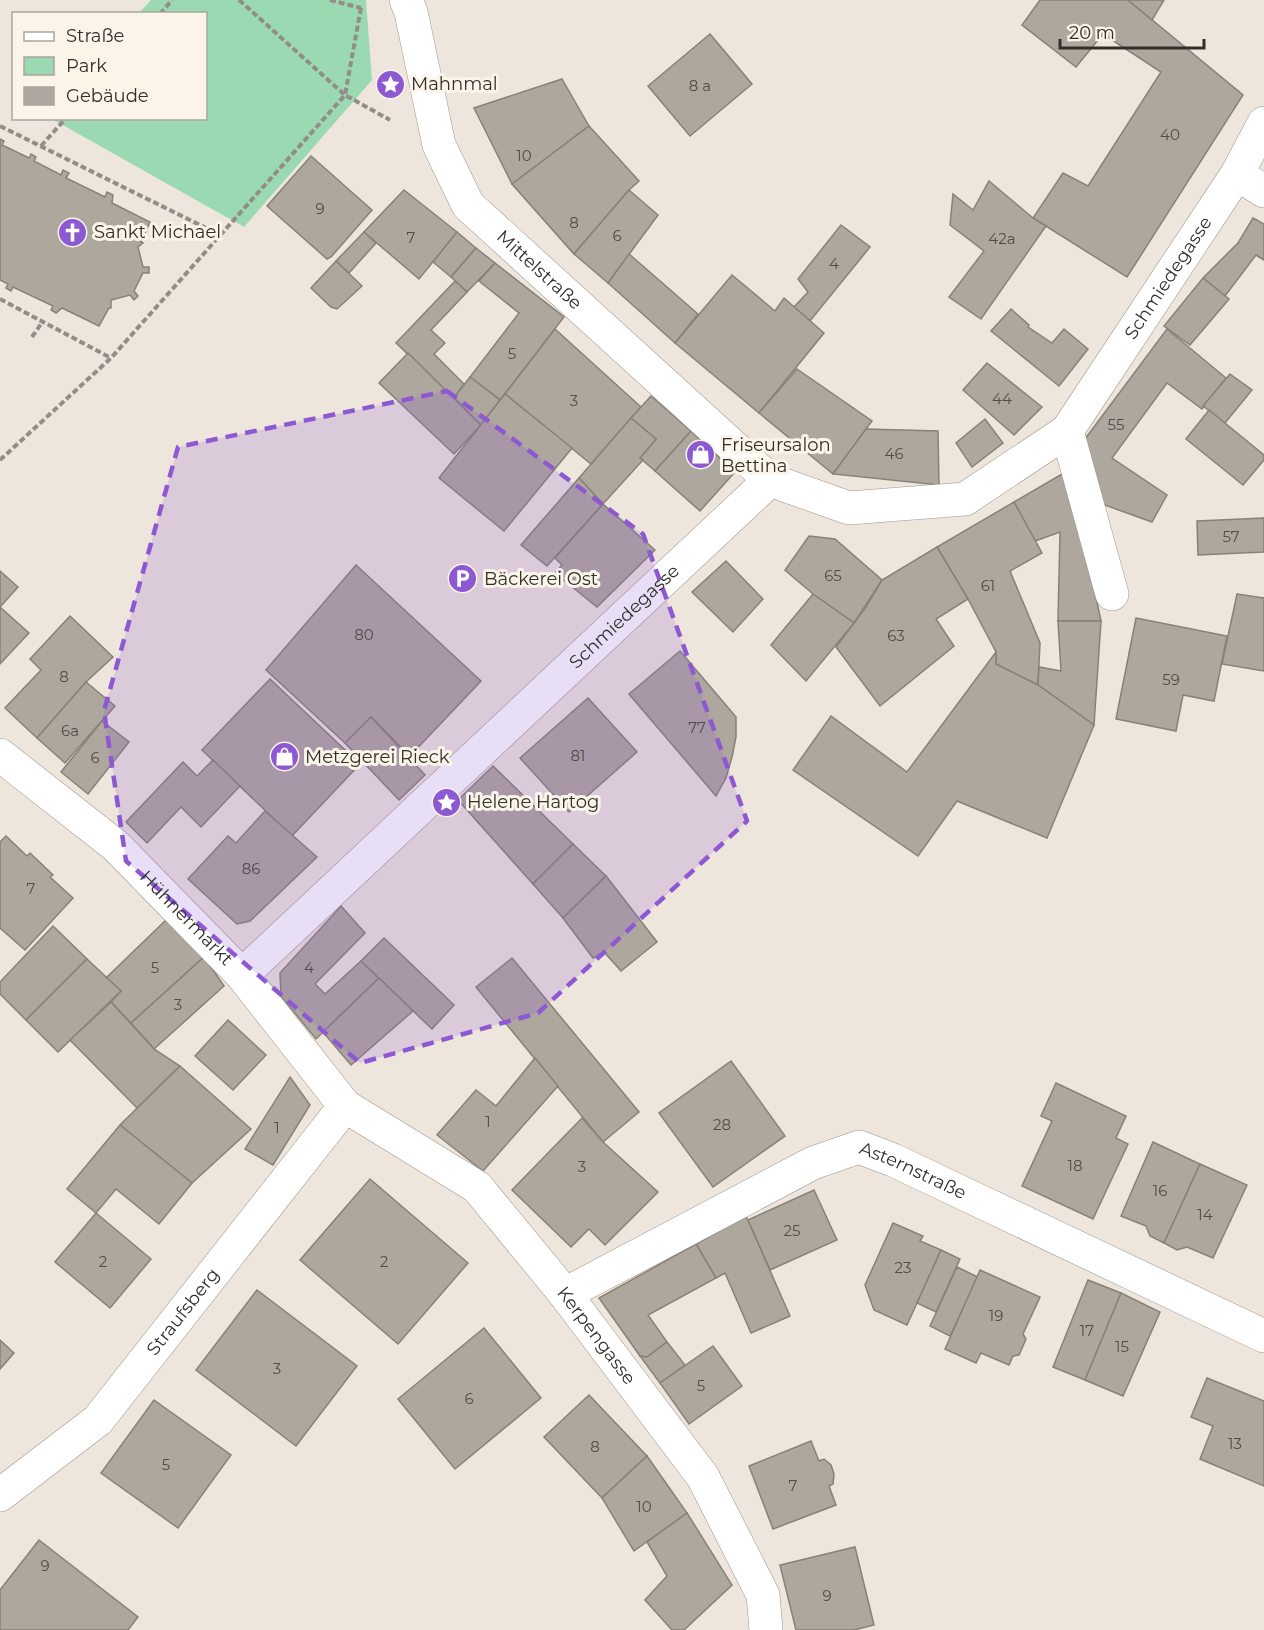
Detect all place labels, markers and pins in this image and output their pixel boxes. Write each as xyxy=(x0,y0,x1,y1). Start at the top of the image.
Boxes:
place icon: Mahnmal xyxy=(374,68,406,100)
place label: Mahnmal xyxy=(411,73,498,95)
church icon: Sankt Michael xyxy=(57,216,89,248)
place label: Sankt Michael xyxy=(94,221,221,243)
place label: Friseursalon Bettina xyxy=(721,434,831,477)
shop icon: Friseursalon Bettina xyxy=(684,439,716,471)
parking icon: Bäckerei Ost xyxy=(447,563,479,595)
place label: Bäckerei Ost xyxy=(484,568,598,590)
shop icon: Metzgerei Rieck xyxy=(268,741,300,773)
place label: Metzgerei Rieck xyxy=(305,746,450,768)
place icon: Helene Hartog xyxy=(430,786,462,818)
place label: Helene Hartog xyxy=(467,791,599,813)

